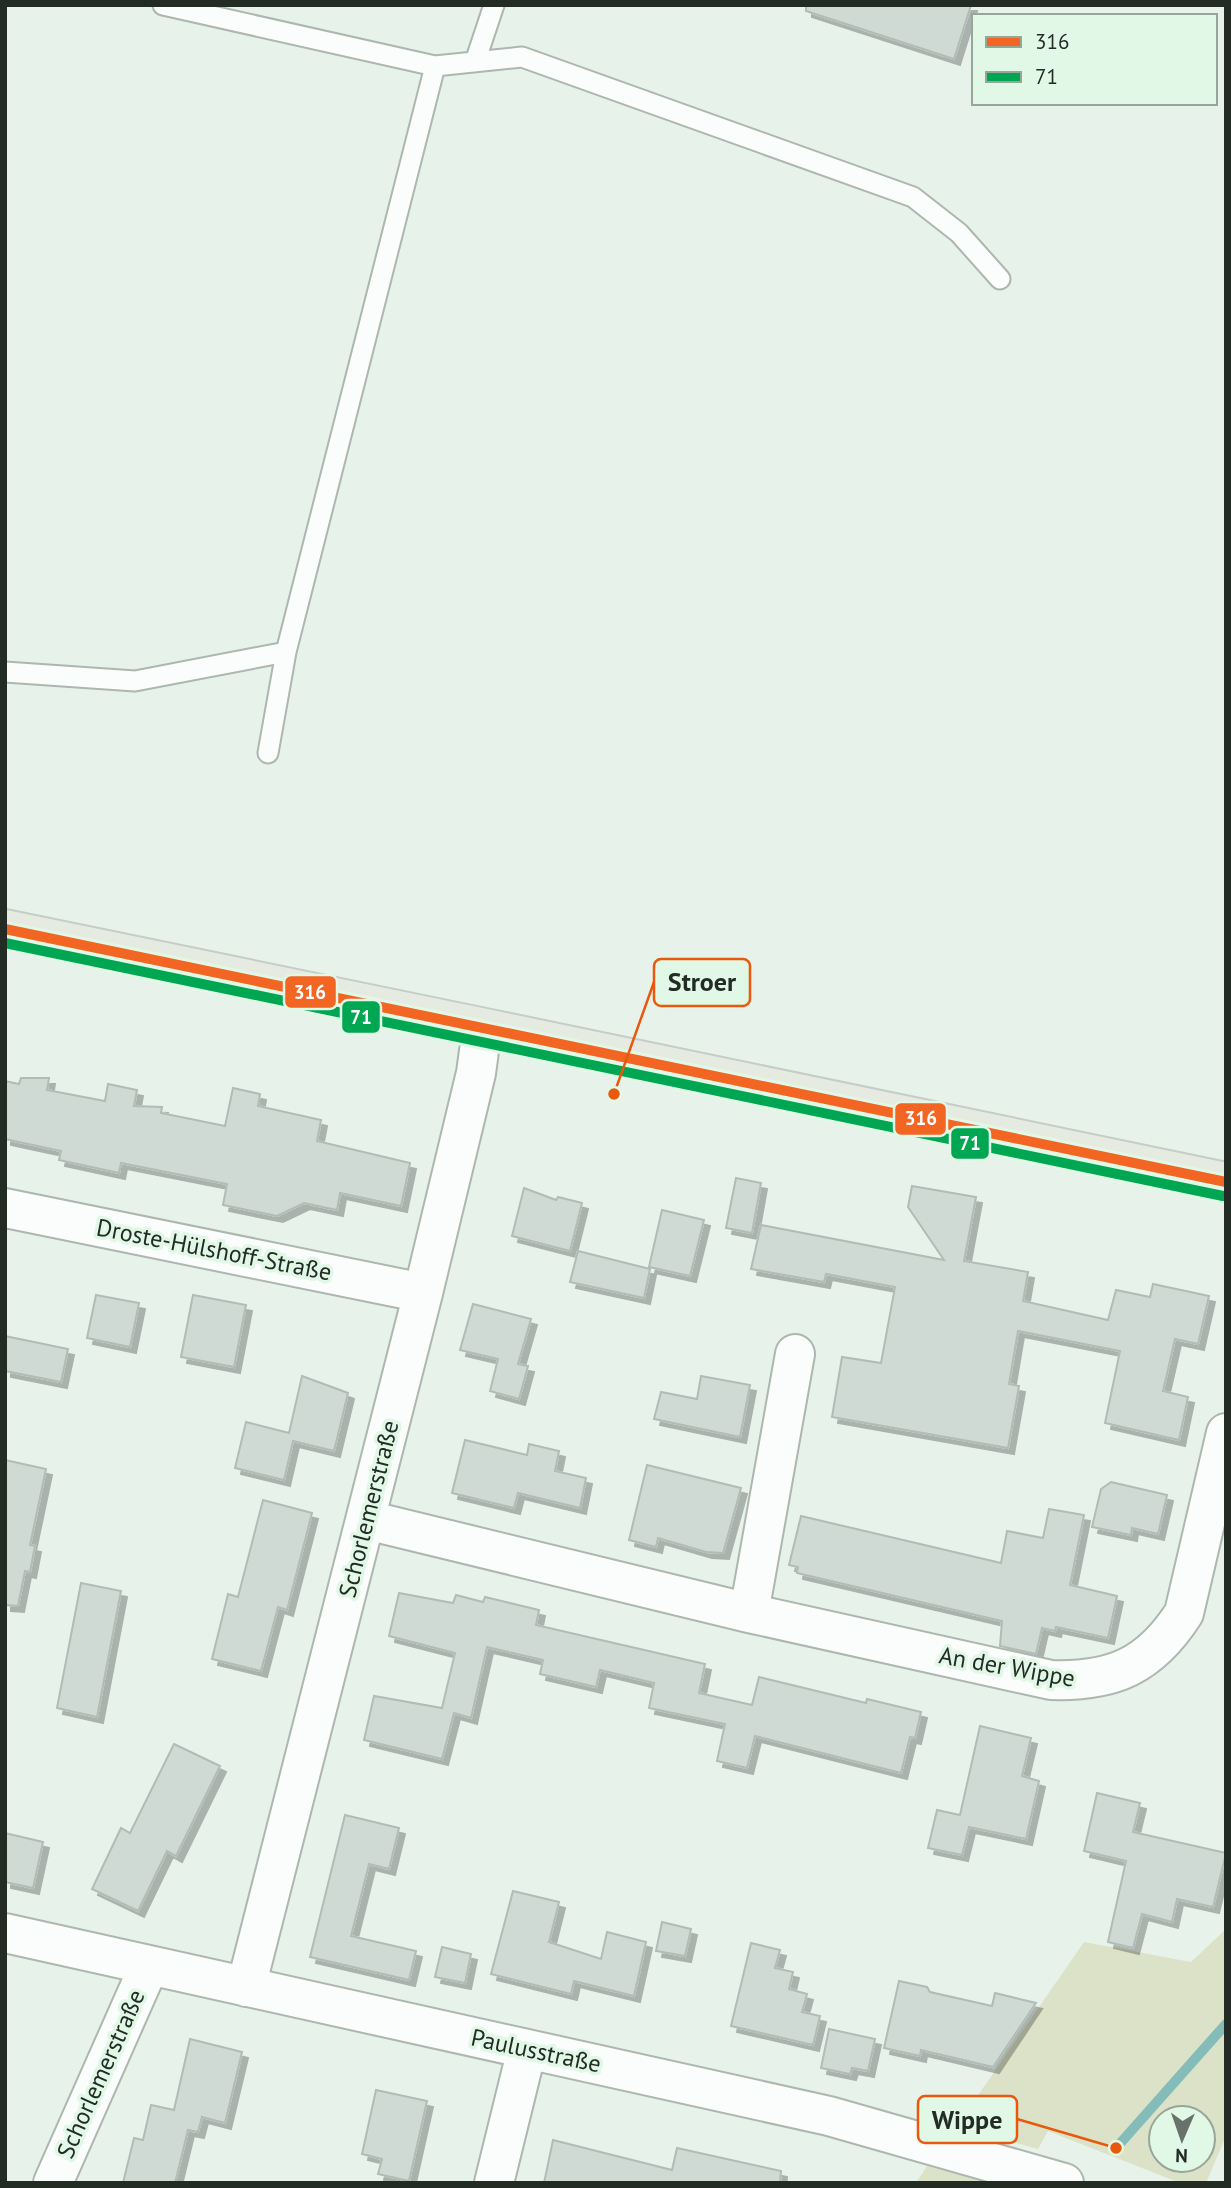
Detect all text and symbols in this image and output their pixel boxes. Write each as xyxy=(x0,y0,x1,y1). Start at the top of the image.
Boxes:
legend xyxy=(972,14,1217,105)
text: 316 xyxy=(1035,28,1069,55)
text: 71 xyxy=(1035,63,1058,90)
callout: Stroer xyxy=(654,959,750,1006)
text: Stroer xyxy=(668,965,737,998)
line badge: 316 xyxy=(284,975,337,1009)
text: 316 xyxy=(294,980,326,1004)
line badge: 71 xyxy=(341,1000,381,1034)
text: 71 xyxy=(350,1005,372,1029)
line badge: 316 xyxy=(894,1102,947,1136)
text: 316 xyxy=(905,1106,937,1130)
line badge: 71 xyxy=(950,1127,990,1160)
text: 71 xyxy=(959,1131,981,1155)
street label: Droste-Hülshoff-Straße xyxy=(94,1212,334,1287)
street label: Schorlemerstraße xyxy=(332,1417,406,1601)
street label: An der Wippe xyxy=(937,1639,1077,1694)
street label: Schorlemerstraße xyxy=(49,1985,152,2163)
street label: Paulusstraße xyxy=(468,2022,604,2079)
callout: Wippe xyxy=(918,2096,1017,2143)
text: Wippe xyxy=(932,2103,1002,2136)
north arrow xyxy=(1147,2104,1217,2174)
text: N xyxy=(1175,2144,1188,2168)

